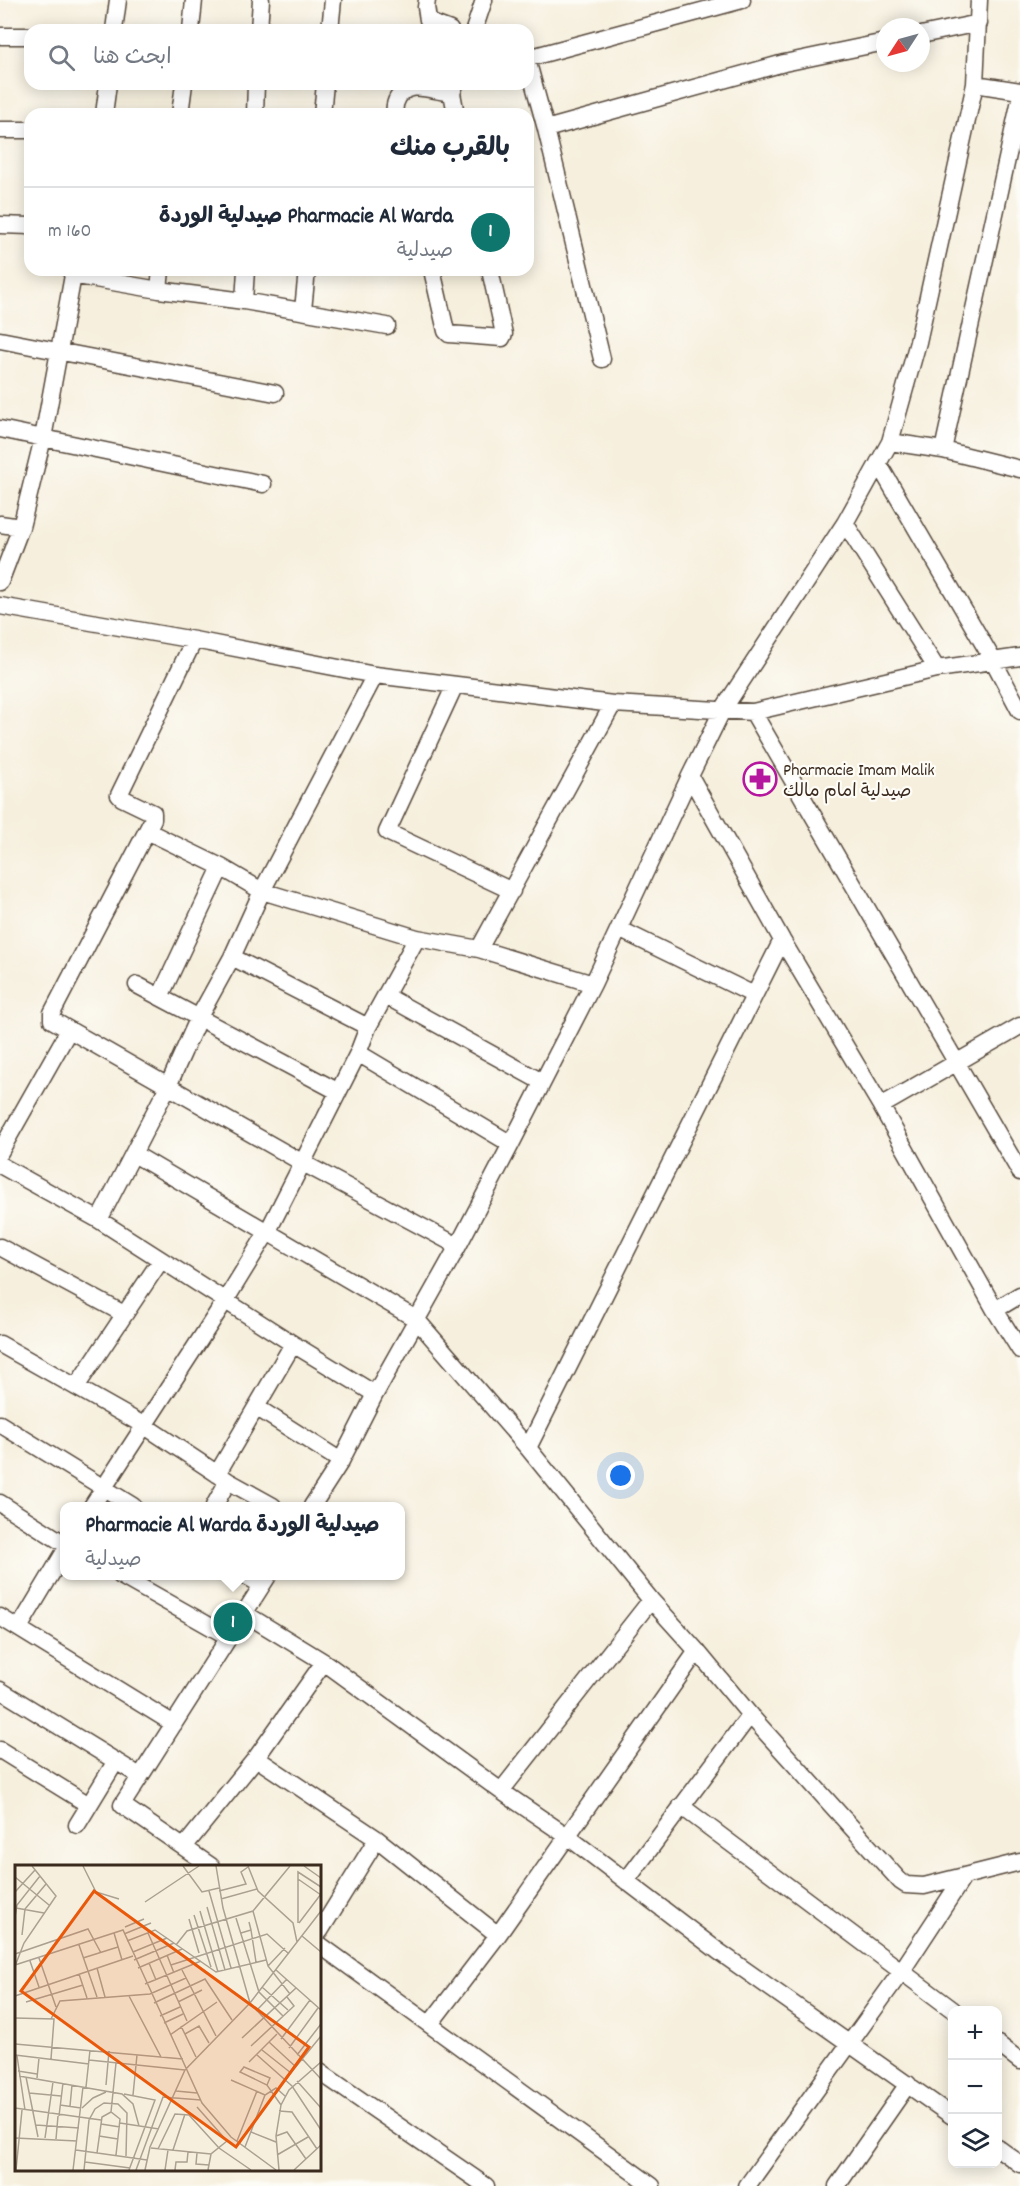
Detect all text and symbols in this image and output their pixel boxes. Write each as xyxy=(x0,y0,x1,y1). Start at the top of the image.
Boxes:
north arrow xyxy=(876,18,930,72)
search box xyxy=(24,24,534,90)
icon: search xyxy=(45,41,78,74)
text: ابحث هنا xyxy=(93,43,172,74)
text: بالقرب منك xyxy=(390,131,510,168)
text: Pharmacie Al Warda صيدلية الوردة xyxy=(159,202,453,233)
text: 160 m xyxy=(48,218,91,246)
text: 1 xyxy=(488,218,493,246)
text: صيدلية xyxy=(397,238,453,266)
place label: Pharmacie Imam Malik صيدلية امام مالك xyxy=(783,759,935,805)
pharmacy icon: Pharmacie Imam Malik صيدلية امام مالك xyxy=(742,761,778,797)
your location xyxy=(606,1461,635,1490)
popup xyxy=(60,1502,405,1580)
text: Pharmacie Al Warda صيدلية الوردة xyxy=(85,1511,380,1542)
text: صيدلية xyxy=(85,1547,142,1575)
pin: 1 xyxy=(214,1600,252,1644)
inset map xyxy=(15,1865,321,2171)
map controls xyxy=(948,2006,1002,2168)
button: + xyxy=(948,2006,1002,2060)
button: − xyxy=(948,2060,1002,2114)
button: layers xyxy=(948,2114,1002,2168)

